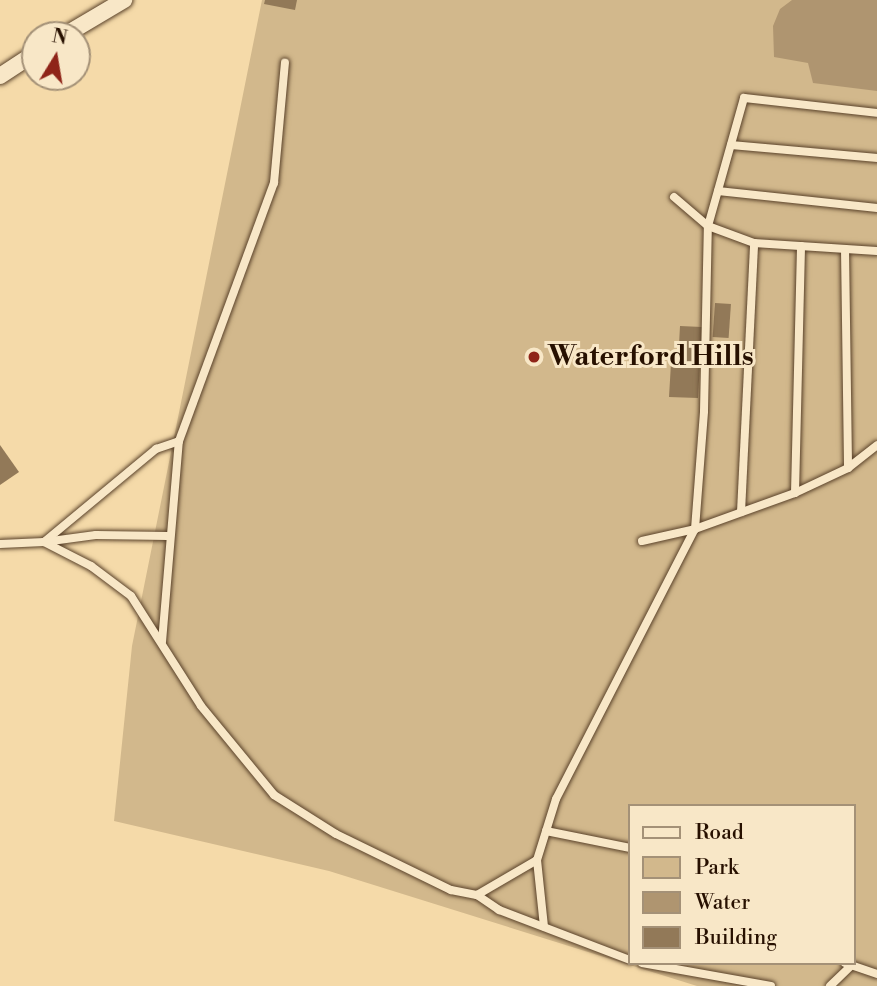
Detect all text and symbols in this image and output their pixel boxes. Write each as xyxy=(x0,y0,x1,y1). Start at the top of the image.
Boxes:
north arrow xyxy=(21,21,91,91)
text: N xyxy=(50,24,69,51)
place label: Waterford Hills xyxy=(548,340,754,374)
marker: Waterford Hills xyxy=(526,349,542,365)
legend xyxy=(628,804,856,965)
text: Road xyxy=(695,820,744,846)
text: Park xyxy=(695,855,739,881)
text: Water xyxy=(695,890,750,916)
text: Building xyxy=(695,925,777,951)

